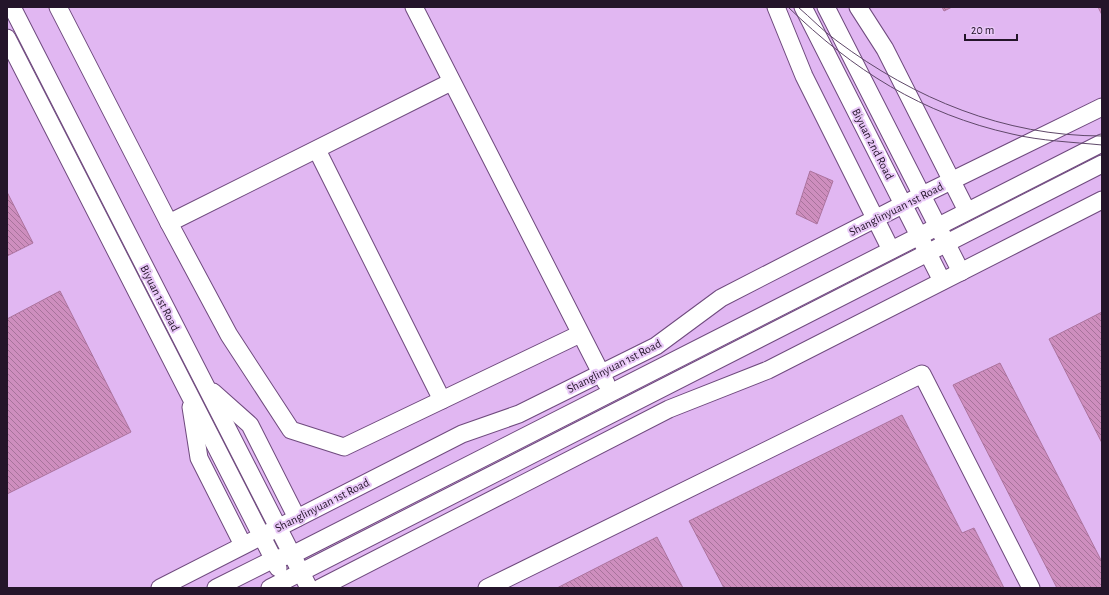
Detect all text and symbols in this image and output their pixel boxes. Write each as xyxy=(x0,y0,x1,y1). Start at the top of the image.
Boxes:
scale bar xyxy=(965,16,1017,42)
text: 20 m xyxy=(971,24,994,36)
street label: Biyuan 2nd Road xyxy=(849,107,896,182)
street label: Shanglinyuan 1st Road xyxy=(847,180,946,239)
street label: Biyuan 1st Road xyxy=(137,263,182,333)
street label: Shanglinyuan 1st Road xyxy=(565,337,664,396)
street label: Shanglinyuan 1st Road xyxy=(273,476,372,535)

